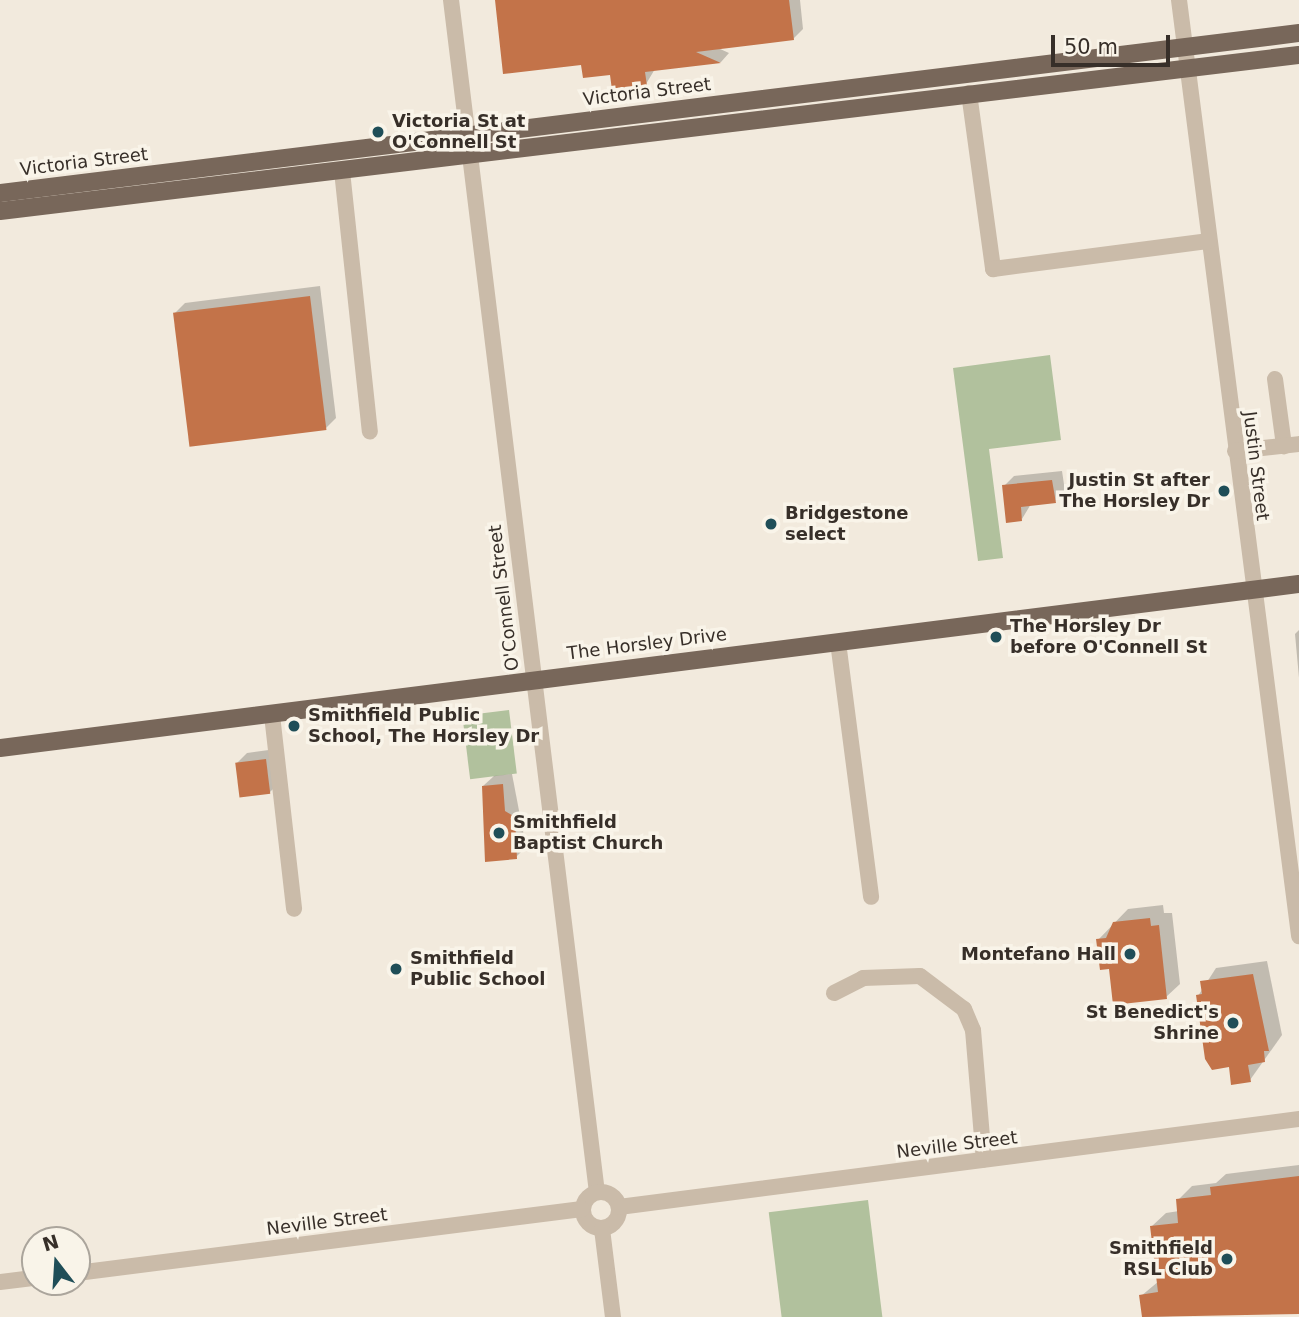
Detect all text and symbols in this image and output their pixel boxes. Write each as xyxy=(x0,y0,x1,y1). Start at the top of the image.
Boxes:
scale bar xyxy=(1054,21,1173,65)
text: 50 m xyxy=(1064,35,1118,59)
street label: Victoria Street xyxy=(582,73,712,111)
place label: Victoria St at O'Connell St xyxy=(392,111,525,154)
marker: Victoria St at O'Connell St xyxy=(370,124,386,140)
street label: Victoria Street xyxy=(19,143,149,181)
street label: Justin Street xyxy=(1239,410,1273,522)
place label: Justin St after The Horsley Dr xyxy=(1059,470,1210,512)
marker: Justin St after The Horsley Dr xyxy=(1216,483,1232,499)
place label: Bridgestone select xyxy=(785,503,908,546)
marker: Bridgestone select xyxy=(763,516,779,532)
street label: O'Connell Street xyxy=(484,524,524,672)
place label: The Horsley Dr before O'Connell St xyxy=(1010,616,1207,658)
street label: The Horsley Drive xyxy=(566,623,728,665)
marker: The Horsley Dr before O'Connell St xyxy=(988,629,1004,645)
place label: Smithfield Public School, The Horsley Dr xyxy=(308,705,539,748)
marker: Smithfield Public School, The Horsley Dr xyxy=(286,718,302,734)
place label: Smithfield Baptist Church xyxy=(513,812,663,854)
marker: Smithfield Baptist Church xyxy=(491,825,507,841)
place label: Montefano Hall xyxy=(961,943,1116,965)
marker: Montefano Hall xyxy=(1122,946,1138,962)
place label: Smithfield Public School xyxy=(410,948,546,990)
marker: Smithfield Public School xyxy=(388,961,404,977)
place label: St Benedict's Shrine xyxy=(1086,1002,1219,1044)
marker: St Benedict's Shrine xyxy=(1225,1015,1241,1031)
street label: Neville Street xyxy=(895,1127,1019,1163)
street label: Neville Street xyxy=(265,1204,389,1240)
north arrow xyxy=(21,1226,91,1296)
text: N xyxy=(40,1230,61,1256)
place label: Smithfield RSL Club xyxy=(1109,1238,1213,1280)
marker: Smithfield RSL Club xyxy=(1219,1251,1235,1267)

